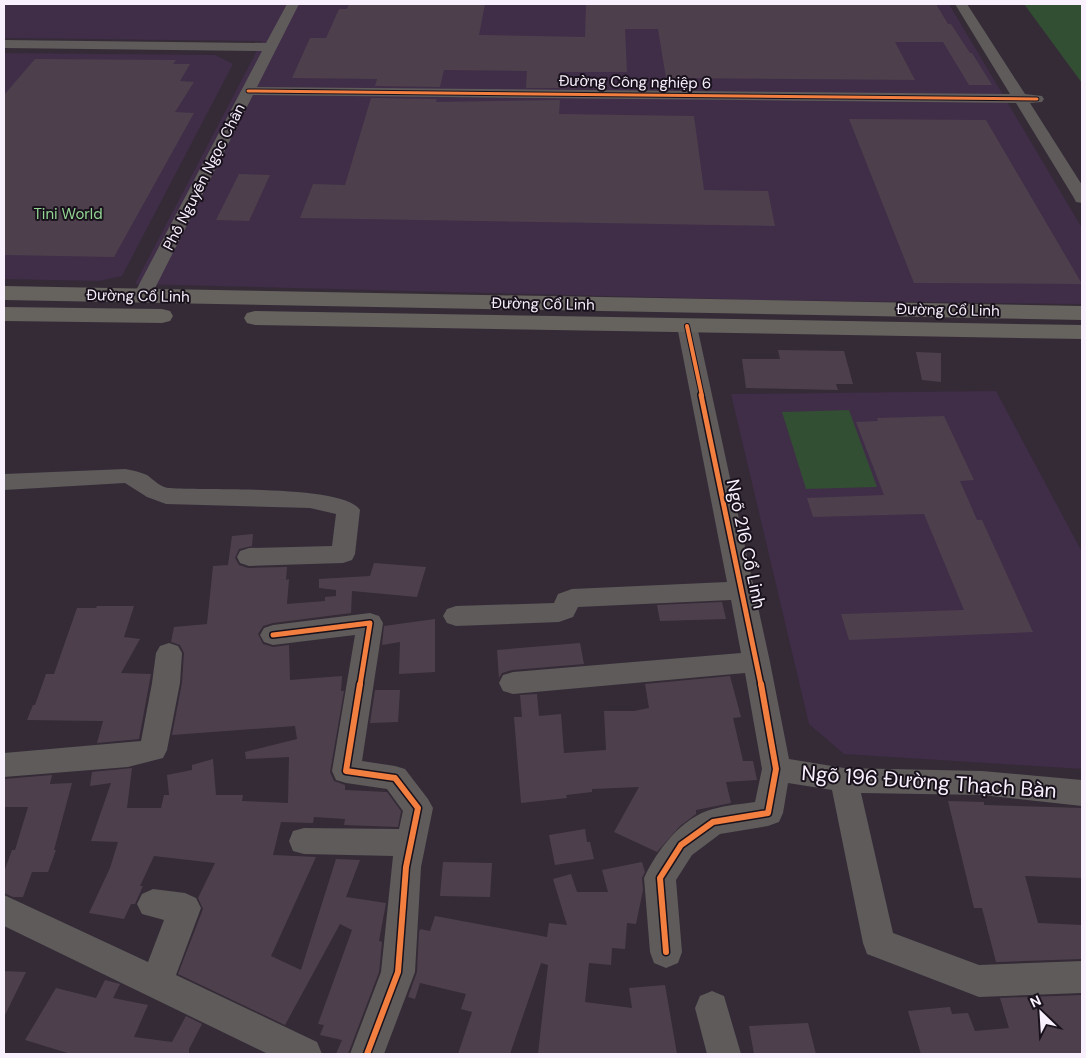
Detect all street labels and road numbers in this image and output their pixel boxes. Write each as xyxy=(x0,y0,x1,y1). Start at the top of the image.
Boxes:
street label: Đường Công nghiệp 6 xyxy=(559,71,711,93)
street label: Phố Nguyễn Ngọc Chân xyxy=(158,100,250,254)
street label: Đường Cổ Linh xyxy=(86,285,190,307)
street label: Đường Cổ Linh xyxy=(491,293,595,315)
street label: Đường Cổ Linh xyxy=(896,299,1000,321)
street label: Ngõ 216 Cổ Linh xyxy=(721,477,771,611)
street label: Ngõ 196 Đường Thạch Bàn xyxy=(800,759,1058,805)

